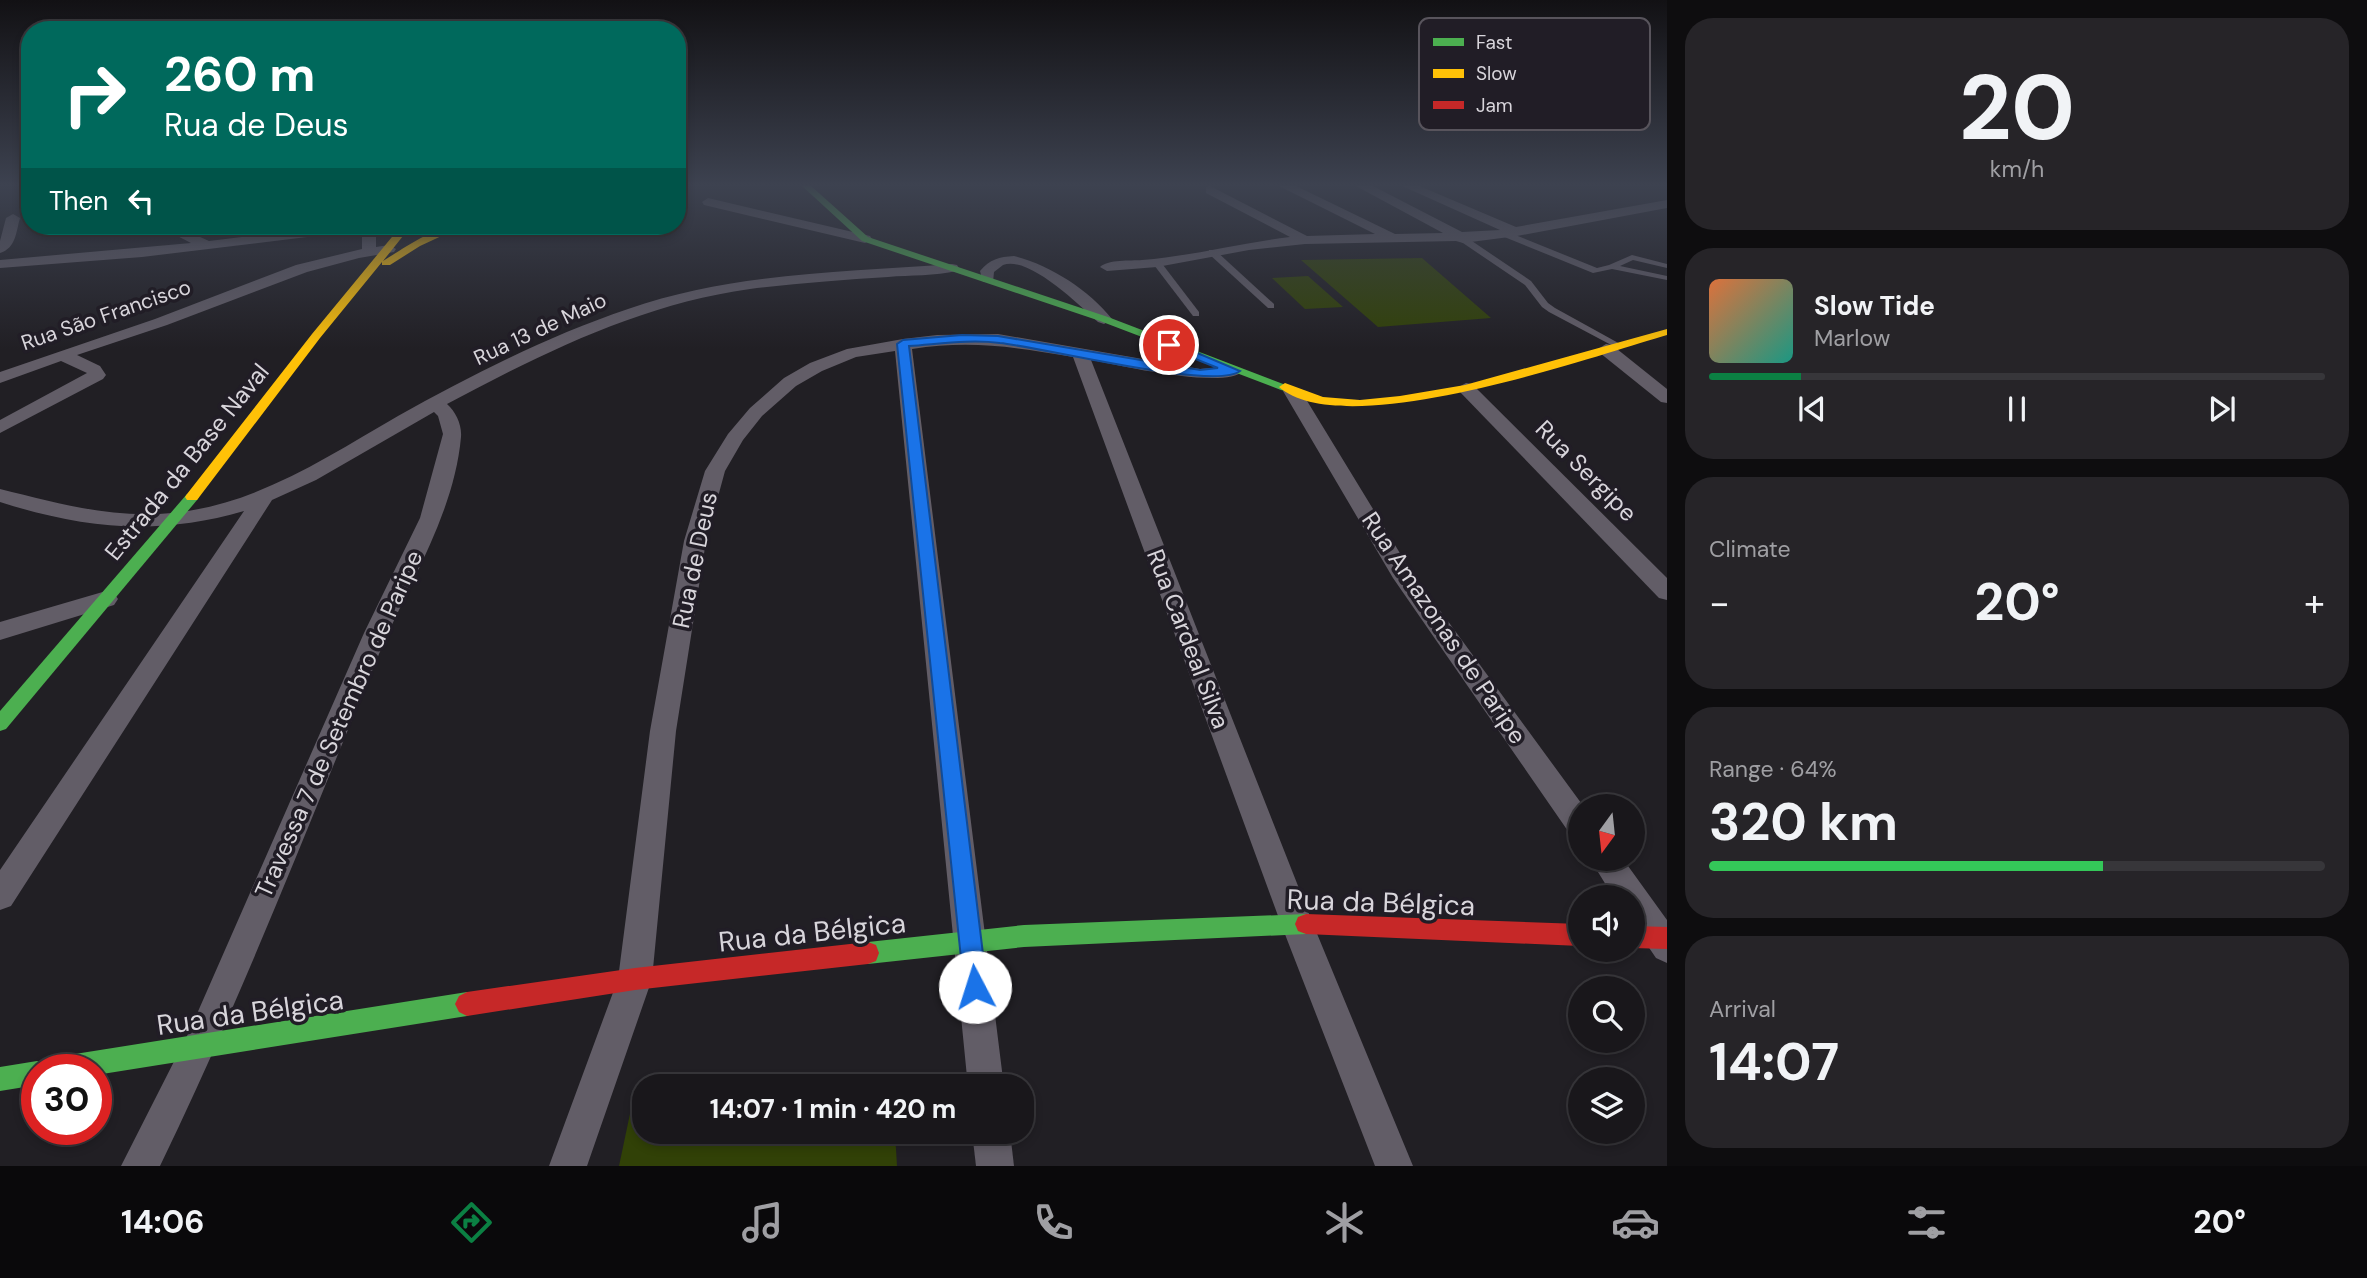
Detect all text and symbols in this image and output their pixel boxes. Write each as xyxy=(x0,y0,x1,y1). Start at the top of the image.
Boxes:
legend xyxy=(1419,18,1650,130)
text: Fast xyxy=(1476,30,1512,55)
text: 260 m xyxy=(164,42,315,106)
icon: right xyxy=(49,49,140,140)
text: 20 xyxy=(1959,49,2075,167)
text: Slow xyxy=(1476,61,1517,86)
text: Jam xyxy=(1476,93,1513,118)
text: Rua de Deus xyxy=(164,104,349,146)
text: km/h xyxy=(1990,154,2044,184)
icon: left xyxy=(122,182,160,220)
text: Then xyxy=(49,184,108,218)
street label: Rua São Francisco xyxy=(17,273,195,357)
street label: Rua 13 de Maio xyxy=(469,286,611,372)
text: Slow Tide xyxy=(1814,289,1935,323)
pin xyxy=(1139,315,1199,375)
text: Marlow xyxy=(1814,323,1890,353)
icon: arrive xyxy=(1150,326,1188,364)
street label: Estrada da Base Naval xyxy=(98,357,276,567)
icon: previous xyxy=(1793,390,1831,428)
icon: pause xyxy=(1998,390,2036,428)
icon: next xyxy=(2203,390,2241,428)
street label: Rua Sergipe xyxy=(1529,413,1644,528)
street label: Rua de Deus xyxy=(665,489,724,631)
street label: Rua Amazonas de Paripe xyxy=(1355,506,1534,750)
text: Climate xyxy=(1709,534,1791,564)
street label: Travessa 7 de Setembro de Paripe xyxy=(248,545,429,902)
street label: Rua Cardeal Silva xyxy=(1140,545,1237,733)
text: 20° xyxy=(1974,568,2060,636)
text: − xyxy=(1709,578,1730,628)
text: + xyxy=(2304,578,2325,628)
text: Range · 64% xyxy=(1709,754,1837,784)
text: 320 km xyxy=(1709,788,1898,856)
north arrow xyxy=(1568,794,1645,872)
map controls xyxy=(1568,794,1645,1144)
street label: Rua da Bélgica xyxy=(1286,881,1476,924)
button: sound xyxy=(1568,885,1645,962)
street label: Rua da Bélgica xyxy=(717,904,908,961)
position arrow xyxy=(938,950,1012,1024)
button: search xyxy=(1568,976,1645,1053)
street label: Rua da Bélgica xyxy=(154,981,346,1044)
text: Arrival xyxy=(1709,994,1776,1024)
text: 14:07 xyxy=(1709,1028,1839,1096)
speed limit sign: 30 xyxy=(21,1054,112,1145)
button: layers xyxy=(1568,1067,1645,1144)
text: 14:07 · 1 min · 420 m xyxy=(710,1092,956,1126)
icon: directions xyxy=(447,1198,496,1247)
icon: music xyxy=(738,1198,787,1247)
icon: phone xyxy=(1029,1198,1078,1247)
icon: climate xyxy=(1320,1198,1369,1247)
icon: car xyxy=(1611,1198,1660,1247)
icon: filters xyxy=(1902,1198,1951,1247)
text: 14:06 xyxy=(121,1201,204,1243)
text: 20° xyxy=(2193,1201,2246,1243)

